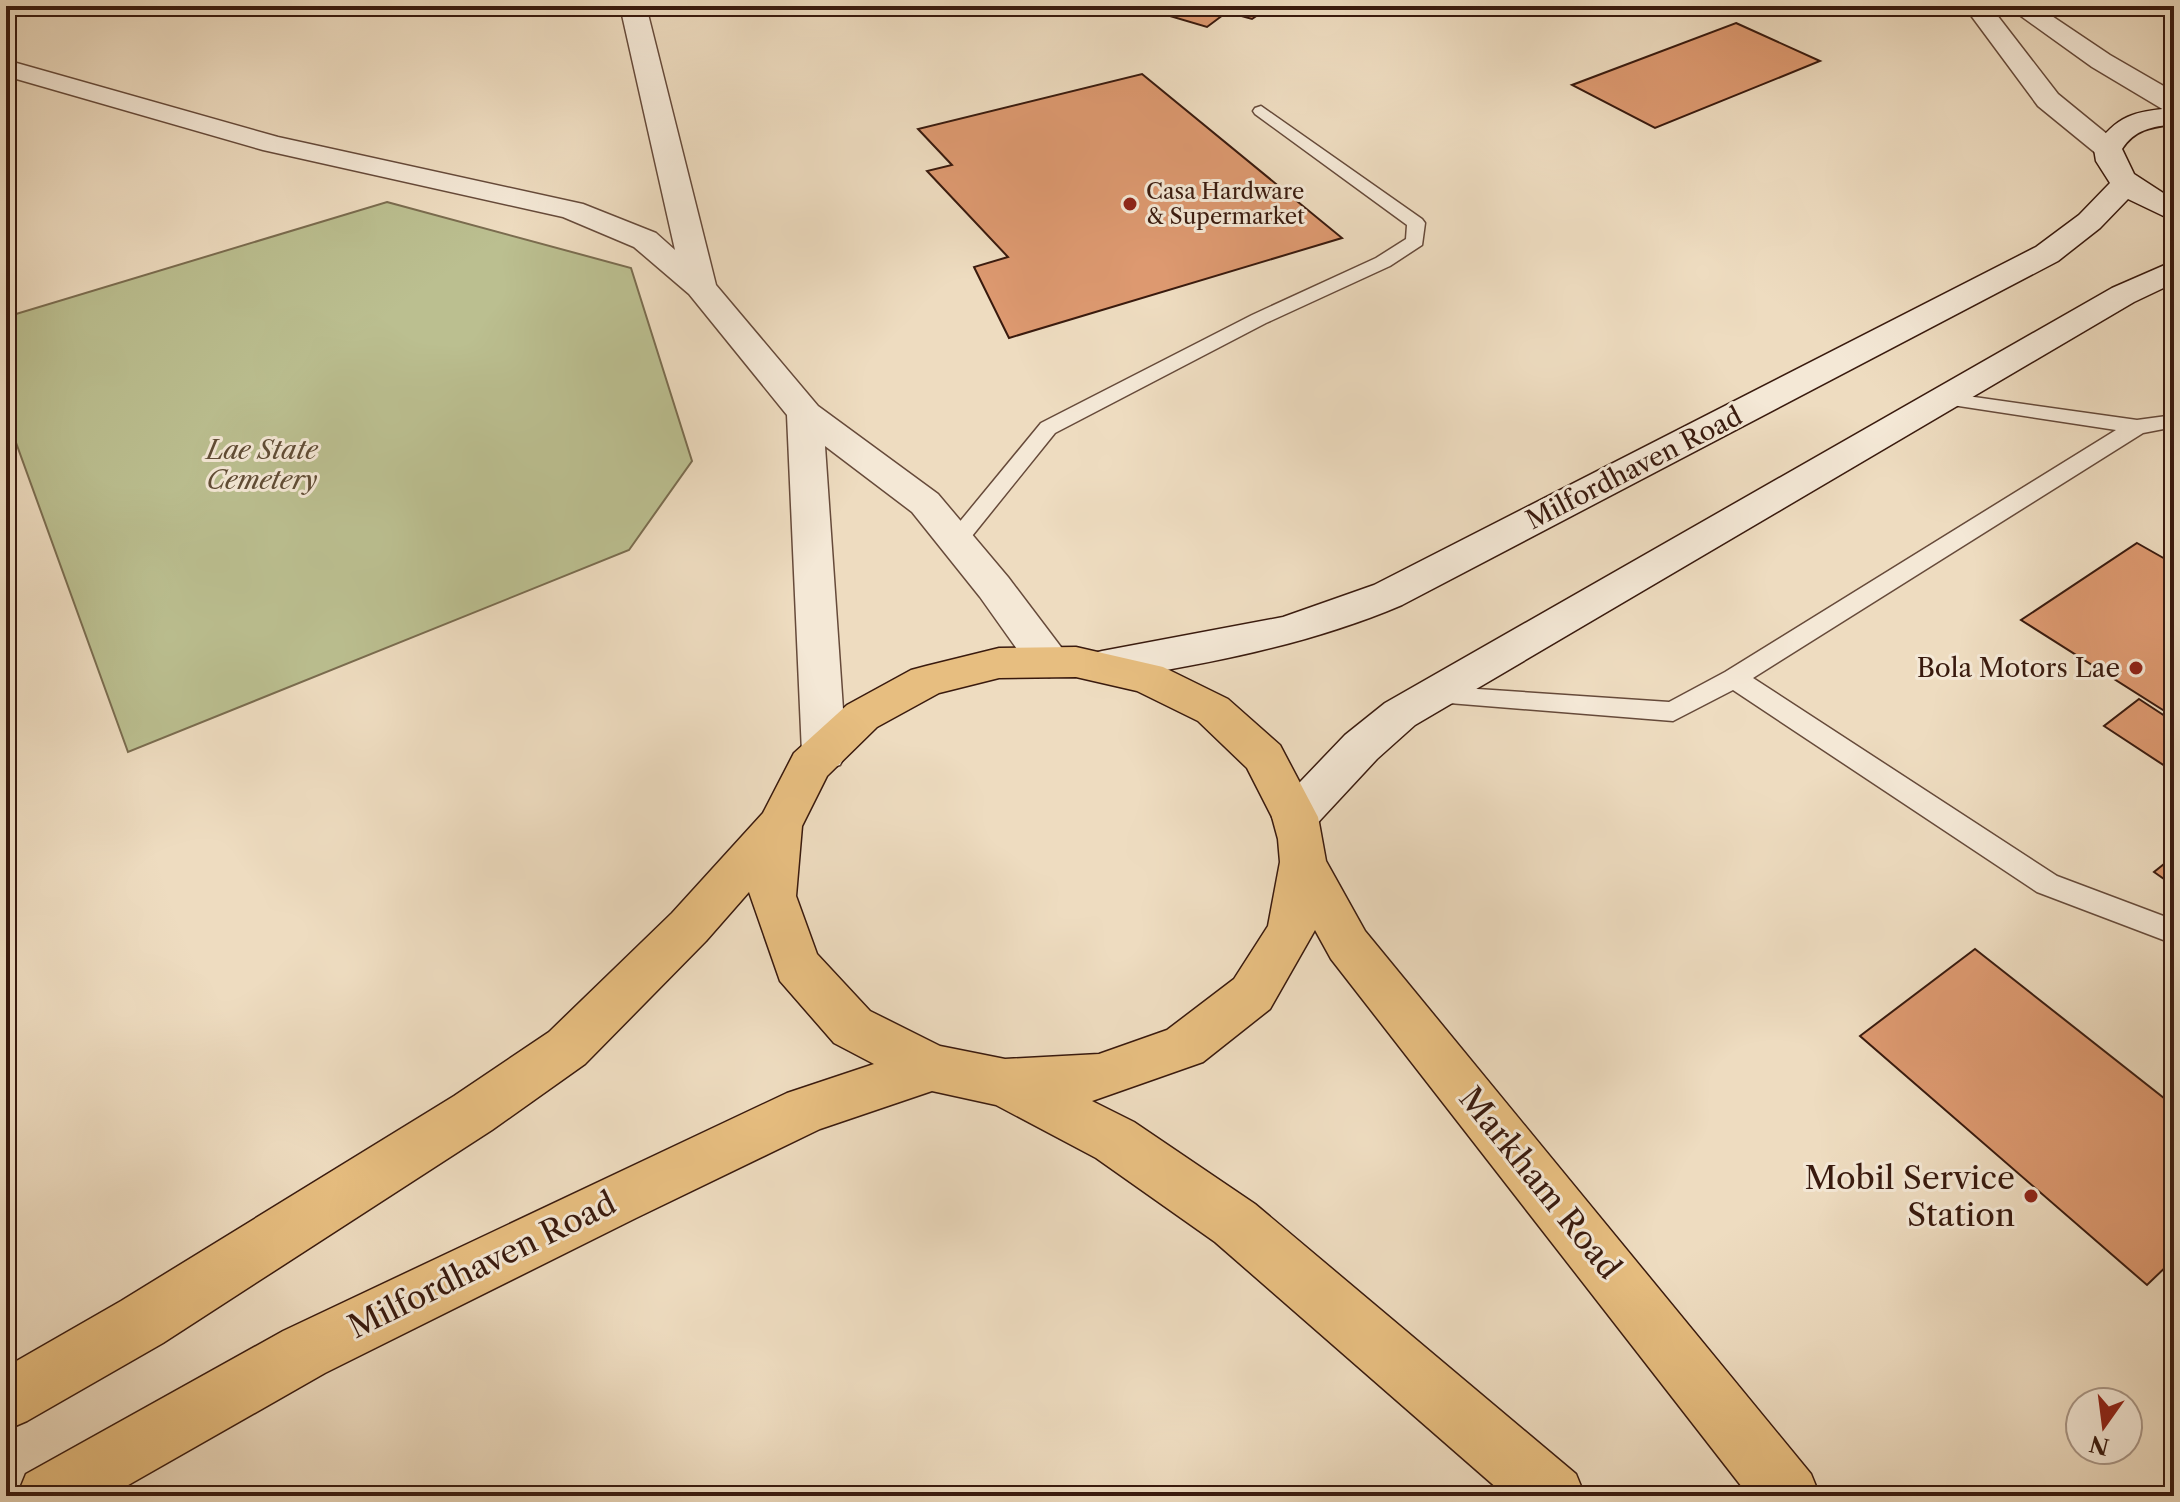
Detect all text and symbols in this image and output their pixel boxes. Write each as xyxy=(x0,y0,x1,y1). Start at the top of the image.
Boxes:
place label: Casa Hardware & Supermarket xyxy=(1146,178,1305,230)
marker: Casa Hardware & Supermarket xyxy=(1121,195,1139,213)
street label: Milfordhaven Road xyxy=(1521,400,1747,536)
park label: Lae State Cemetery xyxy=(204,434,319,496)
place label: Bola Motors Lae xyxy=(1917,652,2120,684)
marker: Bola Motors Lae xyxy=(2127,659,2145,677)
street label: Markham Road xyxy=(1451,1079,1630,1286)
place label: Mobil Service Station xyxy=(1804,1158,2015,1234)
street label: Milfordhaven Road xyxy=(342,1183,622,1346)
marker: Mobil Service Station xyxy=(2022,1187,2040,1205)
north arrow xyxy=(2064,1386,2144,1466)
text: N xyxy=(2087,1430,2112,1460)

